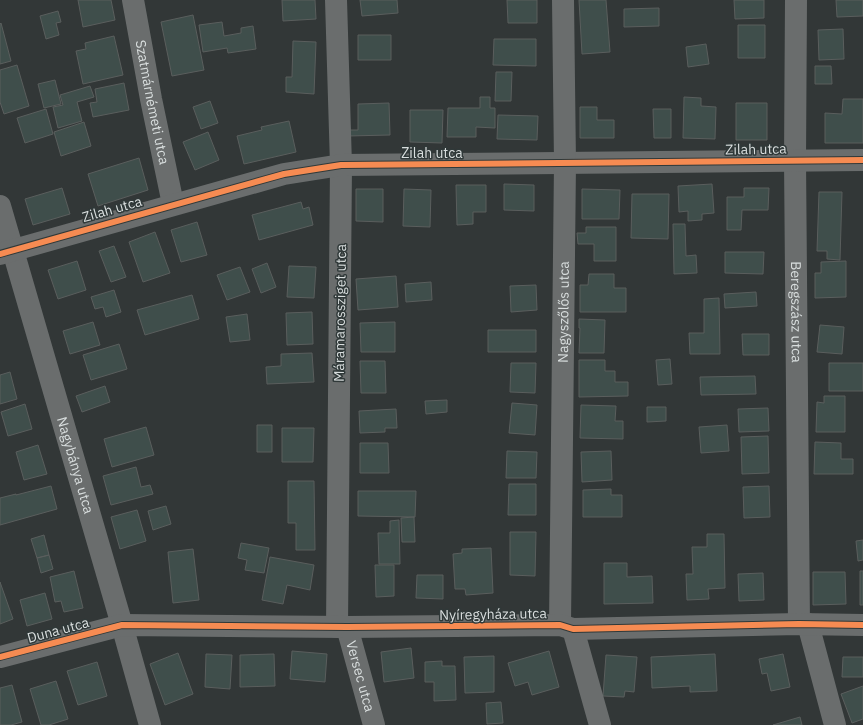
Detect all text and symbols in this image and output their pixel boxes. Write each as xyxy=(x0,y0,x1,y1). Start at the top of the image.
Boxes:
street label: Szatmárnémeti utca xyxy=(131,38,174,167)
street label: Zilah utca xyxy=(725,139,787,159)
street label: Zilah utca xyxy=(401,144,463,162)
street label: Zilah utca xyxy=(80,192,145,226)
street label: Máramarossziget utca xyxy=(330,243,350,382)
street label: Nagyszőlős utca xyxy=(554,260,573,363)
street label: Beregszász utca xyxy=(787,261,806,363)
street label: Nagybánya utca xyxy=(53,415,98,516)
street label: Nyíregyháza utca xyxy=(439,604,547,624)
street label: Duna utca xyxy=(25,613,91,647)
street label: Versec utca xyxy=(342,639,379,714)

